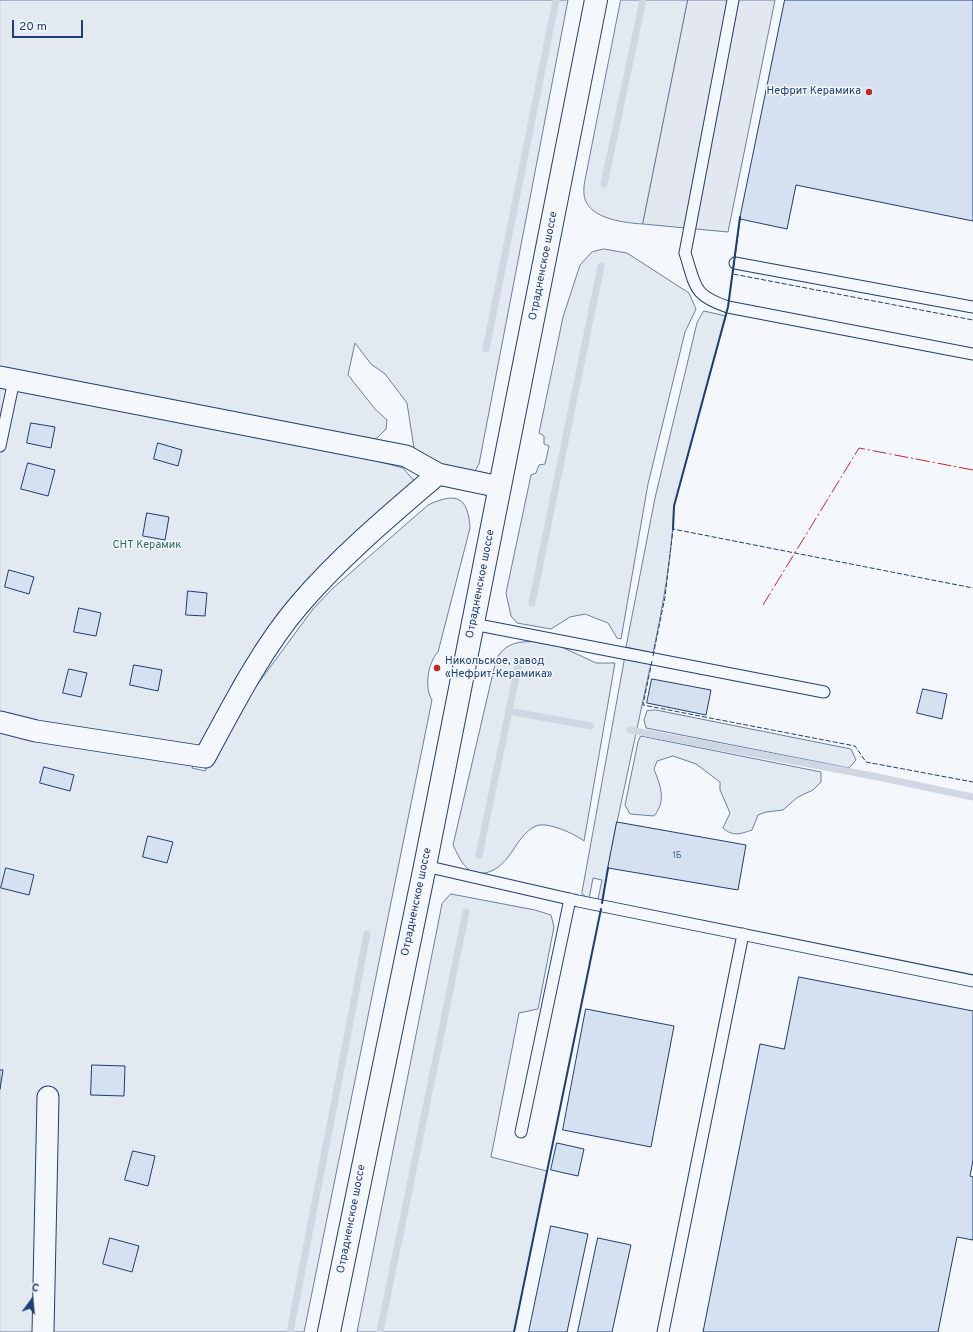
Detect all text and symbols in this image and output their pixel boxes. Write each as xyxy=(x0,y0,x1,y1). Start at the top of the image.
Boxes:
scale bar xyxy=(14,12,85,38)
text: 20 m xyxy=(19,19,47,35)
place label: Нефрит Керамика xyxy=(767,85,861,99)
marker: Нефрит Керамика xyxy=(864,87,874,97)
street label: Отрадненское шоссе xyxy=(527,210,561,322)
street label: Отрадненское шоссе xyxy=(464,528,498,640)
park label: СНТ Керамик xyxy=(112,539,182,553)
place label: Никольское, завод «Нефрит-Керамика» xyxy=(445,655,553,681)
marker: Никольское, завод «Нефрит-Керамика» xyxy=(432,663,442,673)
street label: Отрадненское шоссе xyxy=(399,847,435,957)
house number: 1Б xyxy=(672,851,682,861)
street label: Отрадненское шоссе xyxy=(335,1163,369,1275)
north arrow xyxy=(12,1280,52,1320)
text: С xyxy=(30,1281,40,1296)

